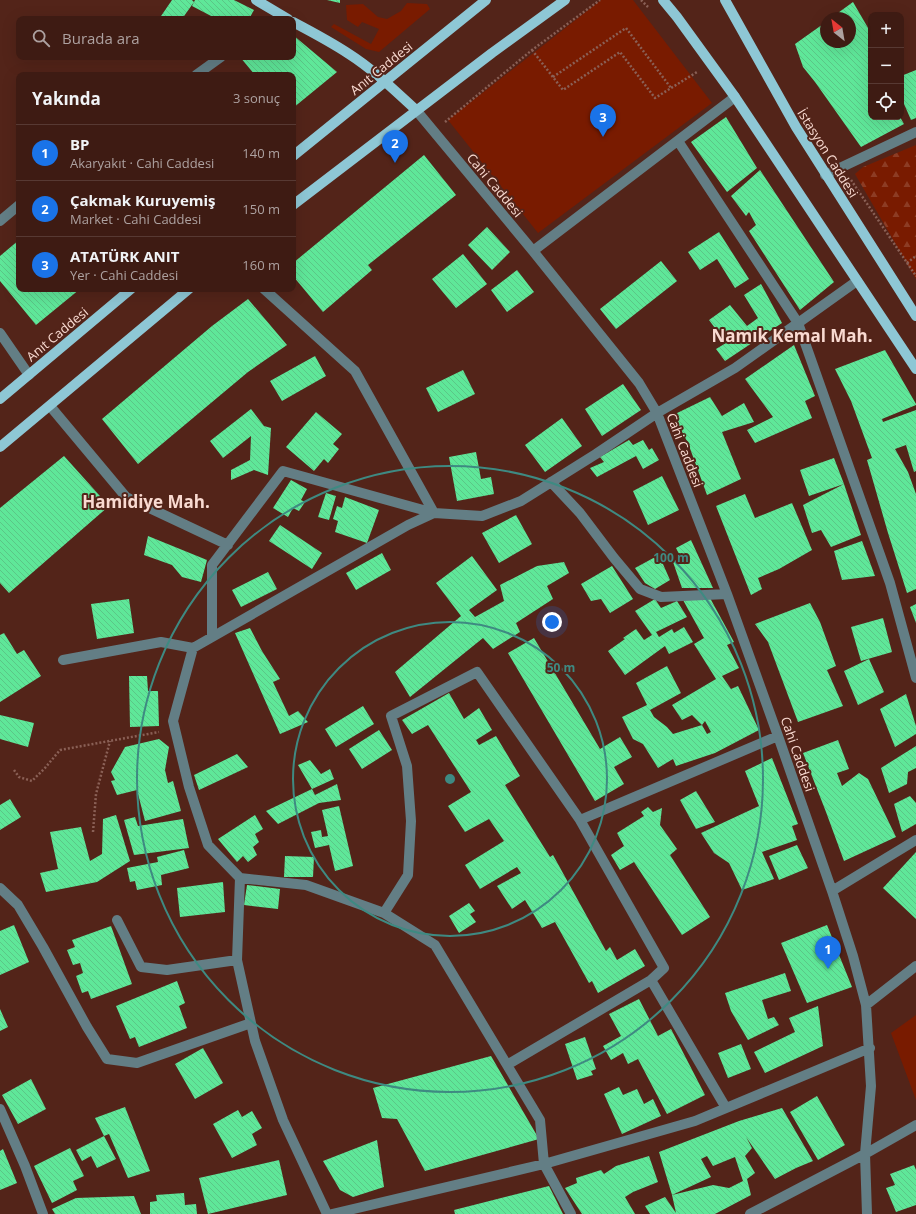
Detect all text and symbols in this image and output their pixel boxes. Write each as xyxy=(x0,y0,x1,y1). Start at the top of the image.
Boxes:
north arrow xyxy=(820,12,856,48)
map controls xyxy=(868,12,904,120)
button: + xyxy=(868,12,904,48)
search box xyxy=(16,16,296,60)
icon: search xyxy=(30,27,52,49)
text: Burada ara xyxy=(62,28,140,48)
street label: Anıt Caddesi xyxy=(346,37,416,99)
button: − xyxy=(868,48,904,84)
button: locate xyxy=(868,84,904,120)
text: Yakında xyxy=(32,87,101,110)
text: 3 sonuç xyxy=(233,89,280,107)
pin: 3 xyxy=(590,104,616,137)
street label: İstasyon Caddesi xyxy=(793,105,863,201)
pin: 2 xyxy=(382,130,408,163)
text: BP xyxy=(70,134,90,154)
text: 1 xyxy=(41,144,49,162)
text: 140 m xyxy=(242,144,280,162)
street label: Cahi Caddesi xyxy=(463,149,527,221)
text: Akaryakıt · Cahi Caddesi xyxy=(70,154,214,172)
text: Çakmak Kuruyemiş xyxy=(70,190,216,210)
text: 2 xyxy=(41,200,49,218)
text: 150 m xyxy=(242,200,280,218)
text: Market · Cahi Caddesi xyxy=(70,210,201,228)
text: ATATÜRK ANIT xyxy=(70,246,179,266)
text: 3 xyxy=(41,256,49,274)
text: 160 m xyxy=(242,256,280,274)
text: Yer · Cahi Caddesi xyxy=(70,266,178,284)
street label: Anıt Caddesi xyxy=(22,303,92,365)
district label: Namık Kemal Mah. xyxy=(711,324,873,347)
street label: Cahi Caddesi xyxy=(663,410,707,490)
district label: Hamidiye Mah. xyxy=(82,490,210,513)
text: 100 m xyxy=(653,549,689,566)
your location xyxy=(542,612,562,632)
text: 50 m xyxy=(547,659,575,676)
street label: Cahi Caddesi xyxy=(777,714,819,794)
centre of rings xyxy=(443,772,457,786)
pin: 1 xyxy=(815,936,841,969)

